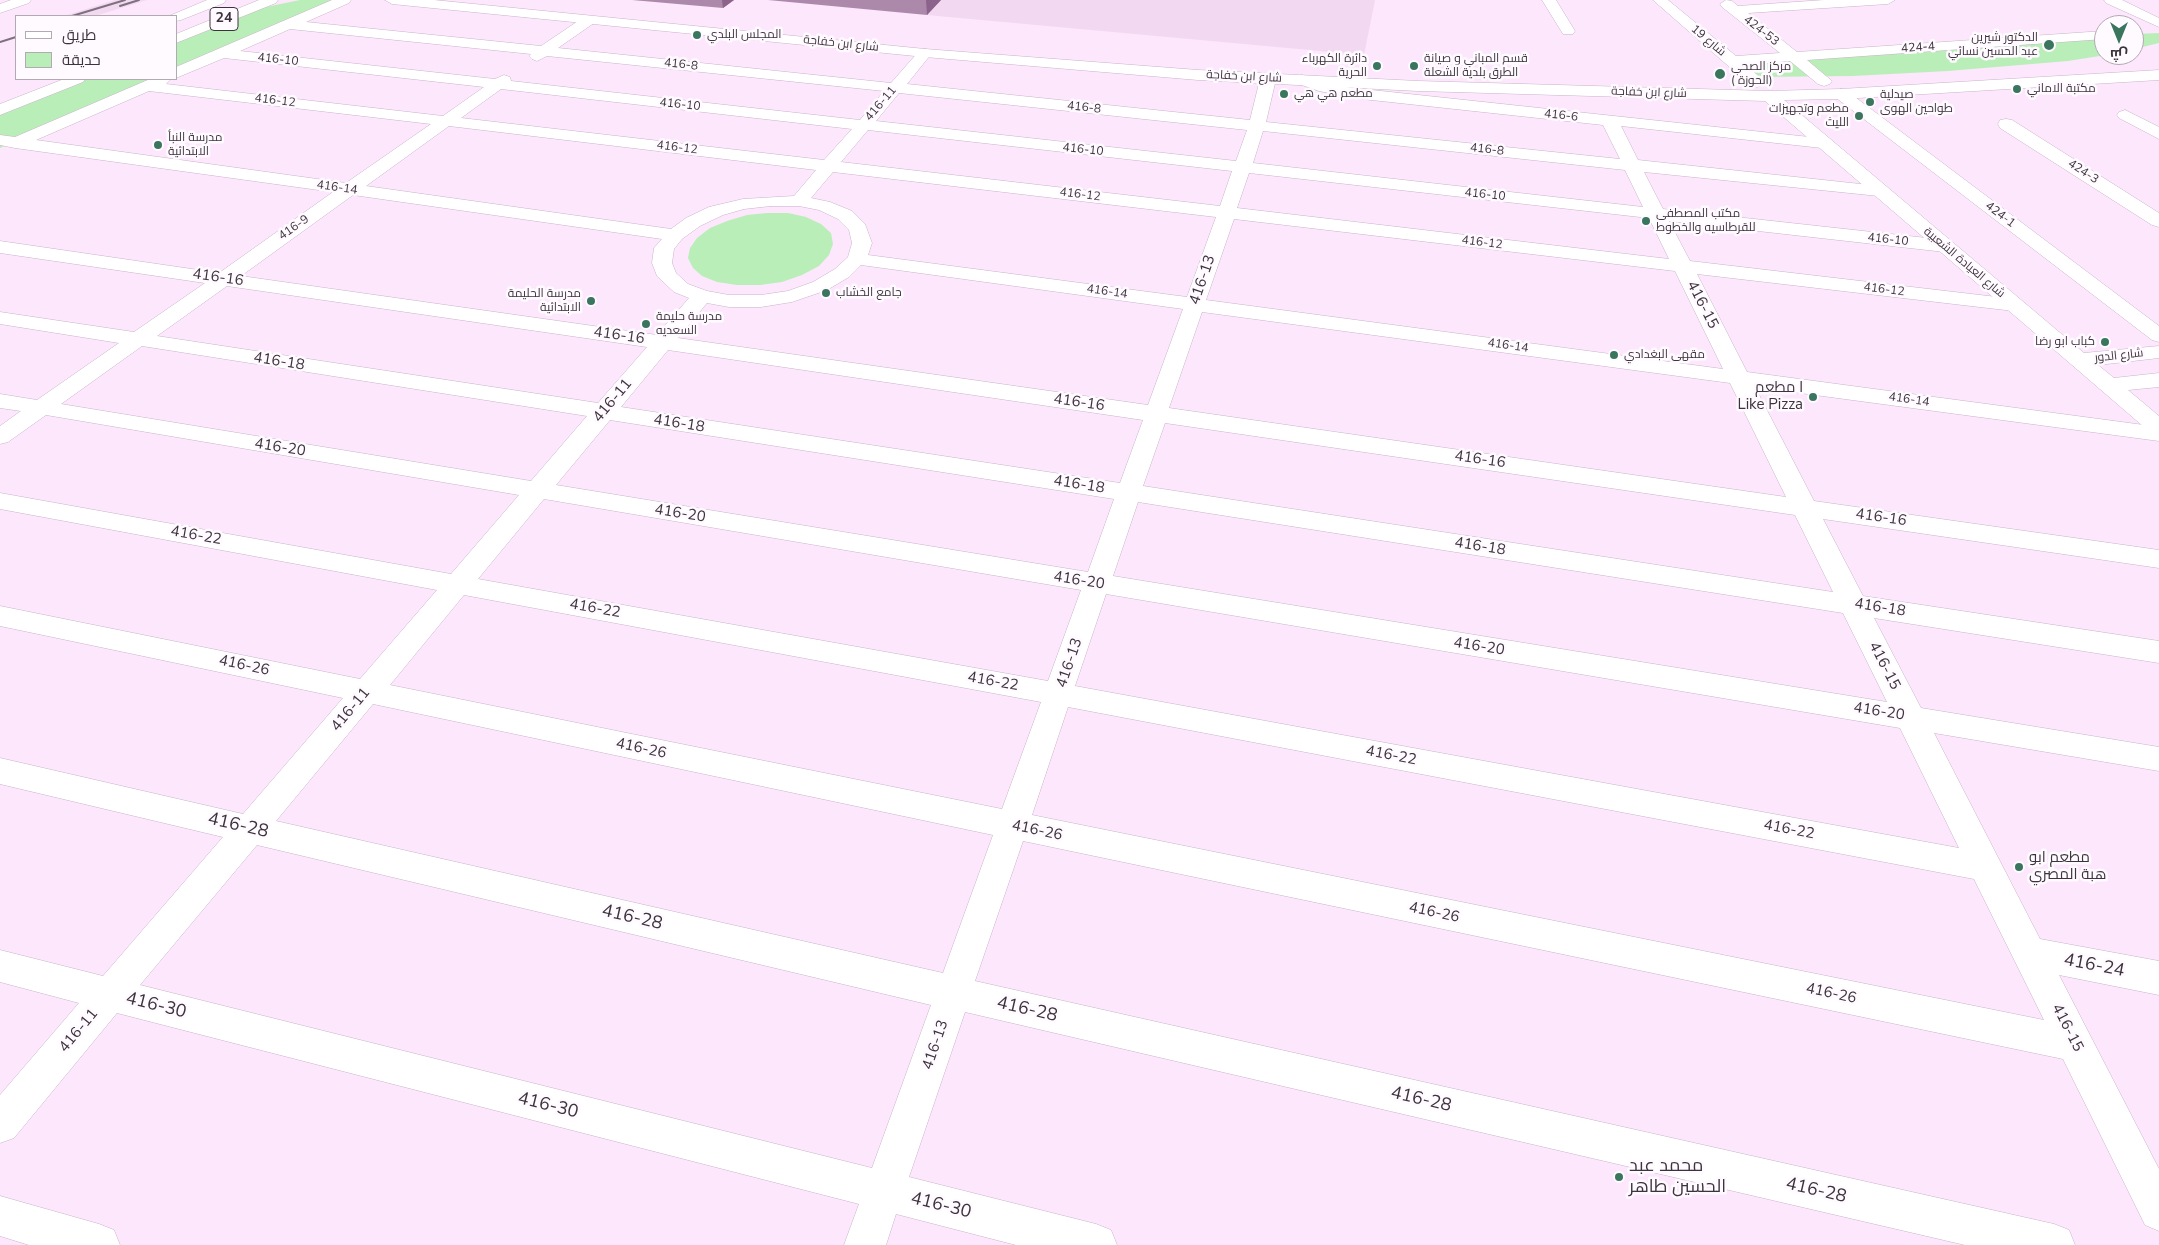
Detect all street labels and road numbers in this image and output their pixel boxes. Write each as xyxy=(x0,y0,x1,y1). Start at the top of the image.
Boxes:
road number: 24 xyxy=(210,8,238,30)
street label: 424-53 xyxy=(1740,13,1782,49)
street label: شارع 19 xyxy=(1688,22,1728,60)
street label: شارع ابن خفاجة xyxy=(803,33,879,55)
street label: 424-4 xyxy=(1901,40,1935,56)
street label: 416-10 xyxy=(257,51,299,69)
street label: 416-8 xyxy=(663,56,699,74)
street label: شارع ابن خفاجة xyxy=(1206,68,1282,86)
street label: 416-11 xyxy=(862,84,900,124)
street label: شارع ابن خفاجة xyxy=(1611,84,1687,102)
street label: 416-12 xyxy=(254,91,296,111)
street label: 416-10 xyxy=(659,96,701,114)
street label: 416-8 xyxy=(1066,99,1102,117)
street label: 416-6 xyxy=(1543,107,1579,125)
street label: 416-12 xyxy=(656,138,698,158)
street label: 416-10 xyxy=(1062,141,1104,159)
street label: 416-8 xyxy=(1469,141,1505,159)
street label: 424-3 xyxy=(2065,157,2101,187)
street label: 416-14 xyxy=(316,178,358,198)
street label: 416-12 xyxy=(1059,185,1101,205)
street label: 416-10 xyxy=(1464,186,1506,204)
street label: 424-1 xyxy=(1982,199,2018,231)
street label: 416-9 xyxy=(276,212,312,244)
street label: شارع العيادة الشعبية xyxy=(1920,225,2008,301)
street label: 416-10 xyxy=(1867,231,1909,249)
street label: 416-12 xyxy=(1461,233,1503,253)
street label: 416-13 xyxy=(1186,253,1220,307)
street label: 416-16 xyxy=(191,266,245,290)
street label: 416-15 xyxy=(1682,278,1722,332)
street label: 416-12 xyxy=(1863,280,1905,300)
street label: 416-14 xyxy=(1086,282,1128,302)
street label: 416-16 xyxy=(592,324,646,348)
street label: 416-14 xyxy=(1487,336,1529,356)
street label: شارع الدور xyxy=(2094,346,2144,366)
street label: 416-18 xyxy=(252,349,306,375)
street label: 416-11 xyxy=(590,376,636,426)
street label: 416-14 xyxy=(1888,390,1930,410)
street label: 416-16 xyxy=(1052,391,1106,415)
street label: 416-18 xyxy=(652,411,706,437)
street label: 416-20 xyxy=(253,435,307,461)
street label: 416-16 xyxy=(1453,448,1507,472)
street label: 416-18 xyxy=(1052,472,1106,498)
street label: 416-20 xyxy=(653,501,707,527)
street label: 416-16 xyxy=(1854,506,1908,530)
street label: 416-22 xyxy=(169,523,223,549)
street label: 416-18 xyxy=(1453,534,1507,560)
street label: 416-20 xyxy=(1052,568,1106,594)
street label: 416-18 xyxy=(1853,595,1907,621)
street label: 416-22 xyxy=(568,596,622,622)
street label: 416-20 xyxy=(1452,634,1506,660)
street label: 416-13 xyxy=(1053,636,1087,690)
street label: 416-15 xyxy=(1864,639,1904,693)
street label: 416-26 xyxy=(217,652,271,680)
street label: 416-22 xyxy=(966,669,1020,695)
street label: 416-11 xyxy=(328,685,374,735)
street label: 416-20 xyxy=(1852,699,1906,725)
street label: 416-26 xyxy=(614,735,668,763)
street label: 416-22 xyxy=(1364,742,1418,770)
street label: 416-28 xyxy=(206,809,270,843)
street label: 416-22 xyxy=(1762,816,1816,844)
street label: 416-26 xyxy=(1010,817,1064,845)
street label: 416-26 xyxy=(1407,899,1461,927)
street label: 416-28 xyxy=(600,901,664,935)
street label: 416-24 xyxy=(2062,950,2126,982)
street label: 416-26 xyxy=(1804,980,1858,1008)
street label: 416-30 xyxy=(123,988,189,1024)
street label: 416-28 xyxy=(995,993,1059,1027)
street label: 416-15 xyxy=(2047,1001,2087,1055)
street label: 416-11 xyxy=(56,1006,102,1056)
street label: 416-13 xyxy=(919,1018,953,1072)
street label: 416-28 xyxy=(1389,1083,1453,1117)
street label: 416-30 xyxy=(515,1088,581,1124)
street label: 416-28 xyxy=(1784,1174,1848,1208)
street label: 416-30 xyxy=(908,1188,974,1224)

